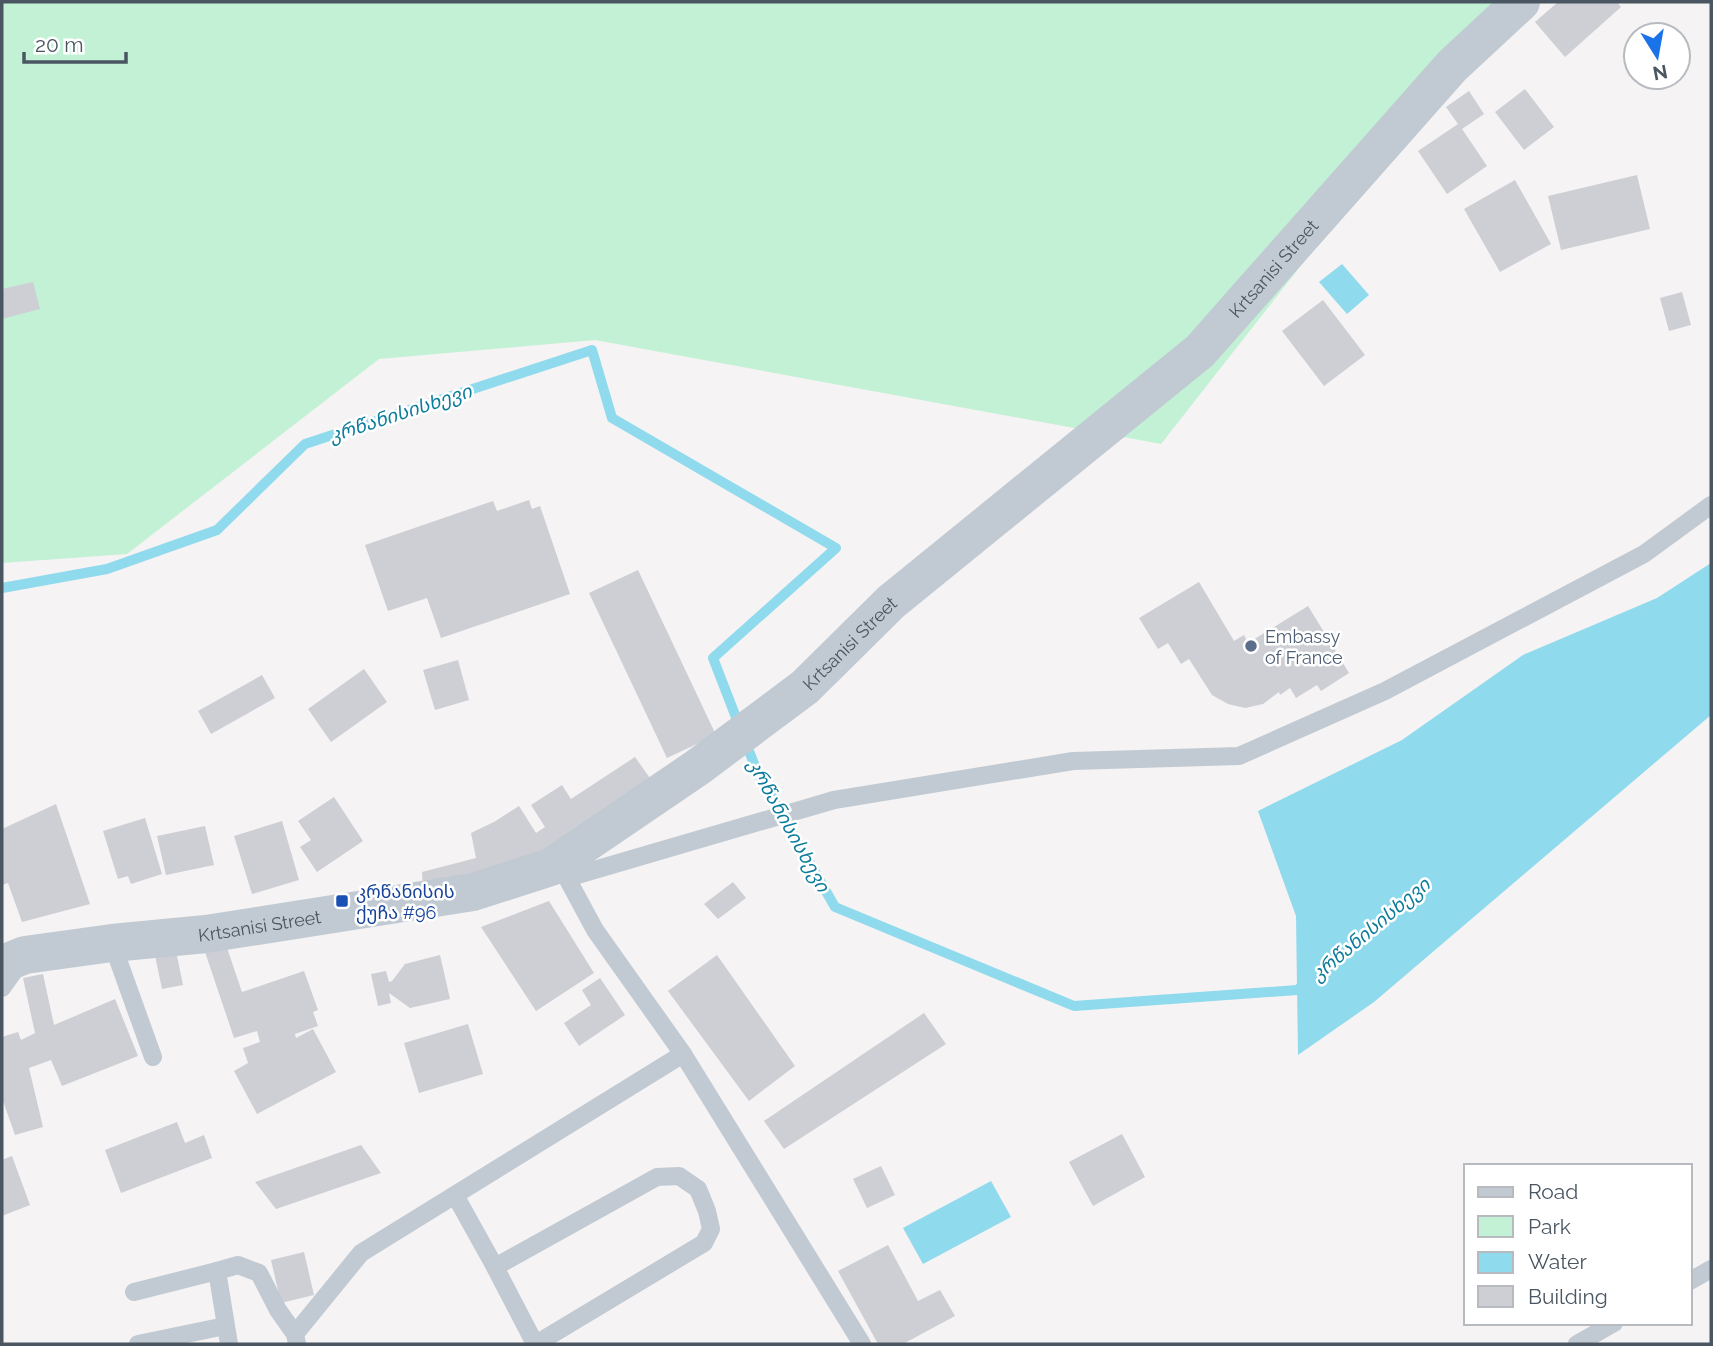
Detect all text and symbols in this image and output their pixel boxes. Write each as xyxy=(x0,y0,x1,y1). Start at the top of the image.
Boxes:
scale bar xyxy=(24,21,126,65)
north arrow xyxy=(1622,21,1692,91)
text: 20 m xyxy=(35,32,83,57)
text: N xyxy=(1651,61,1669,85)
street label: Krtsanisi Street xyxy=(1224,215,1322,322)
water label: კრწანისისხევი xyxy=(326,379,475,447)
street label: Krtsanisi Street xyxy=(798,592,900,694)
place label: Embassy of France xyxy=(1265,626,1343,668)
marker: Embassy of France xyxy=(1243,638,1259,654)
water label: კრწანისისხევი xyxy=(743,755,835,897)
water label: კრწანისისხევი xyxy=(1306,872,1435,986)
place label: კრწანისის ქუჩა #96 xyxy=(356,881,455,924)
marker: კრწანისის ქუჩა #96 xyxy=(334,893,350,909)
street label: Krtsanisi Street xyxy=(197,906,322,945)
legend xyxy=(1464,1164,1692,1325)
text: Road xyxy=(1528,1179,1578,1204)
text: Park xyxy=(1528,1214,1571,1239)
text: Water xyxy=(1528,1249,1587,1274)
text: Building xyxy=(1528,1284,1608,1309)

